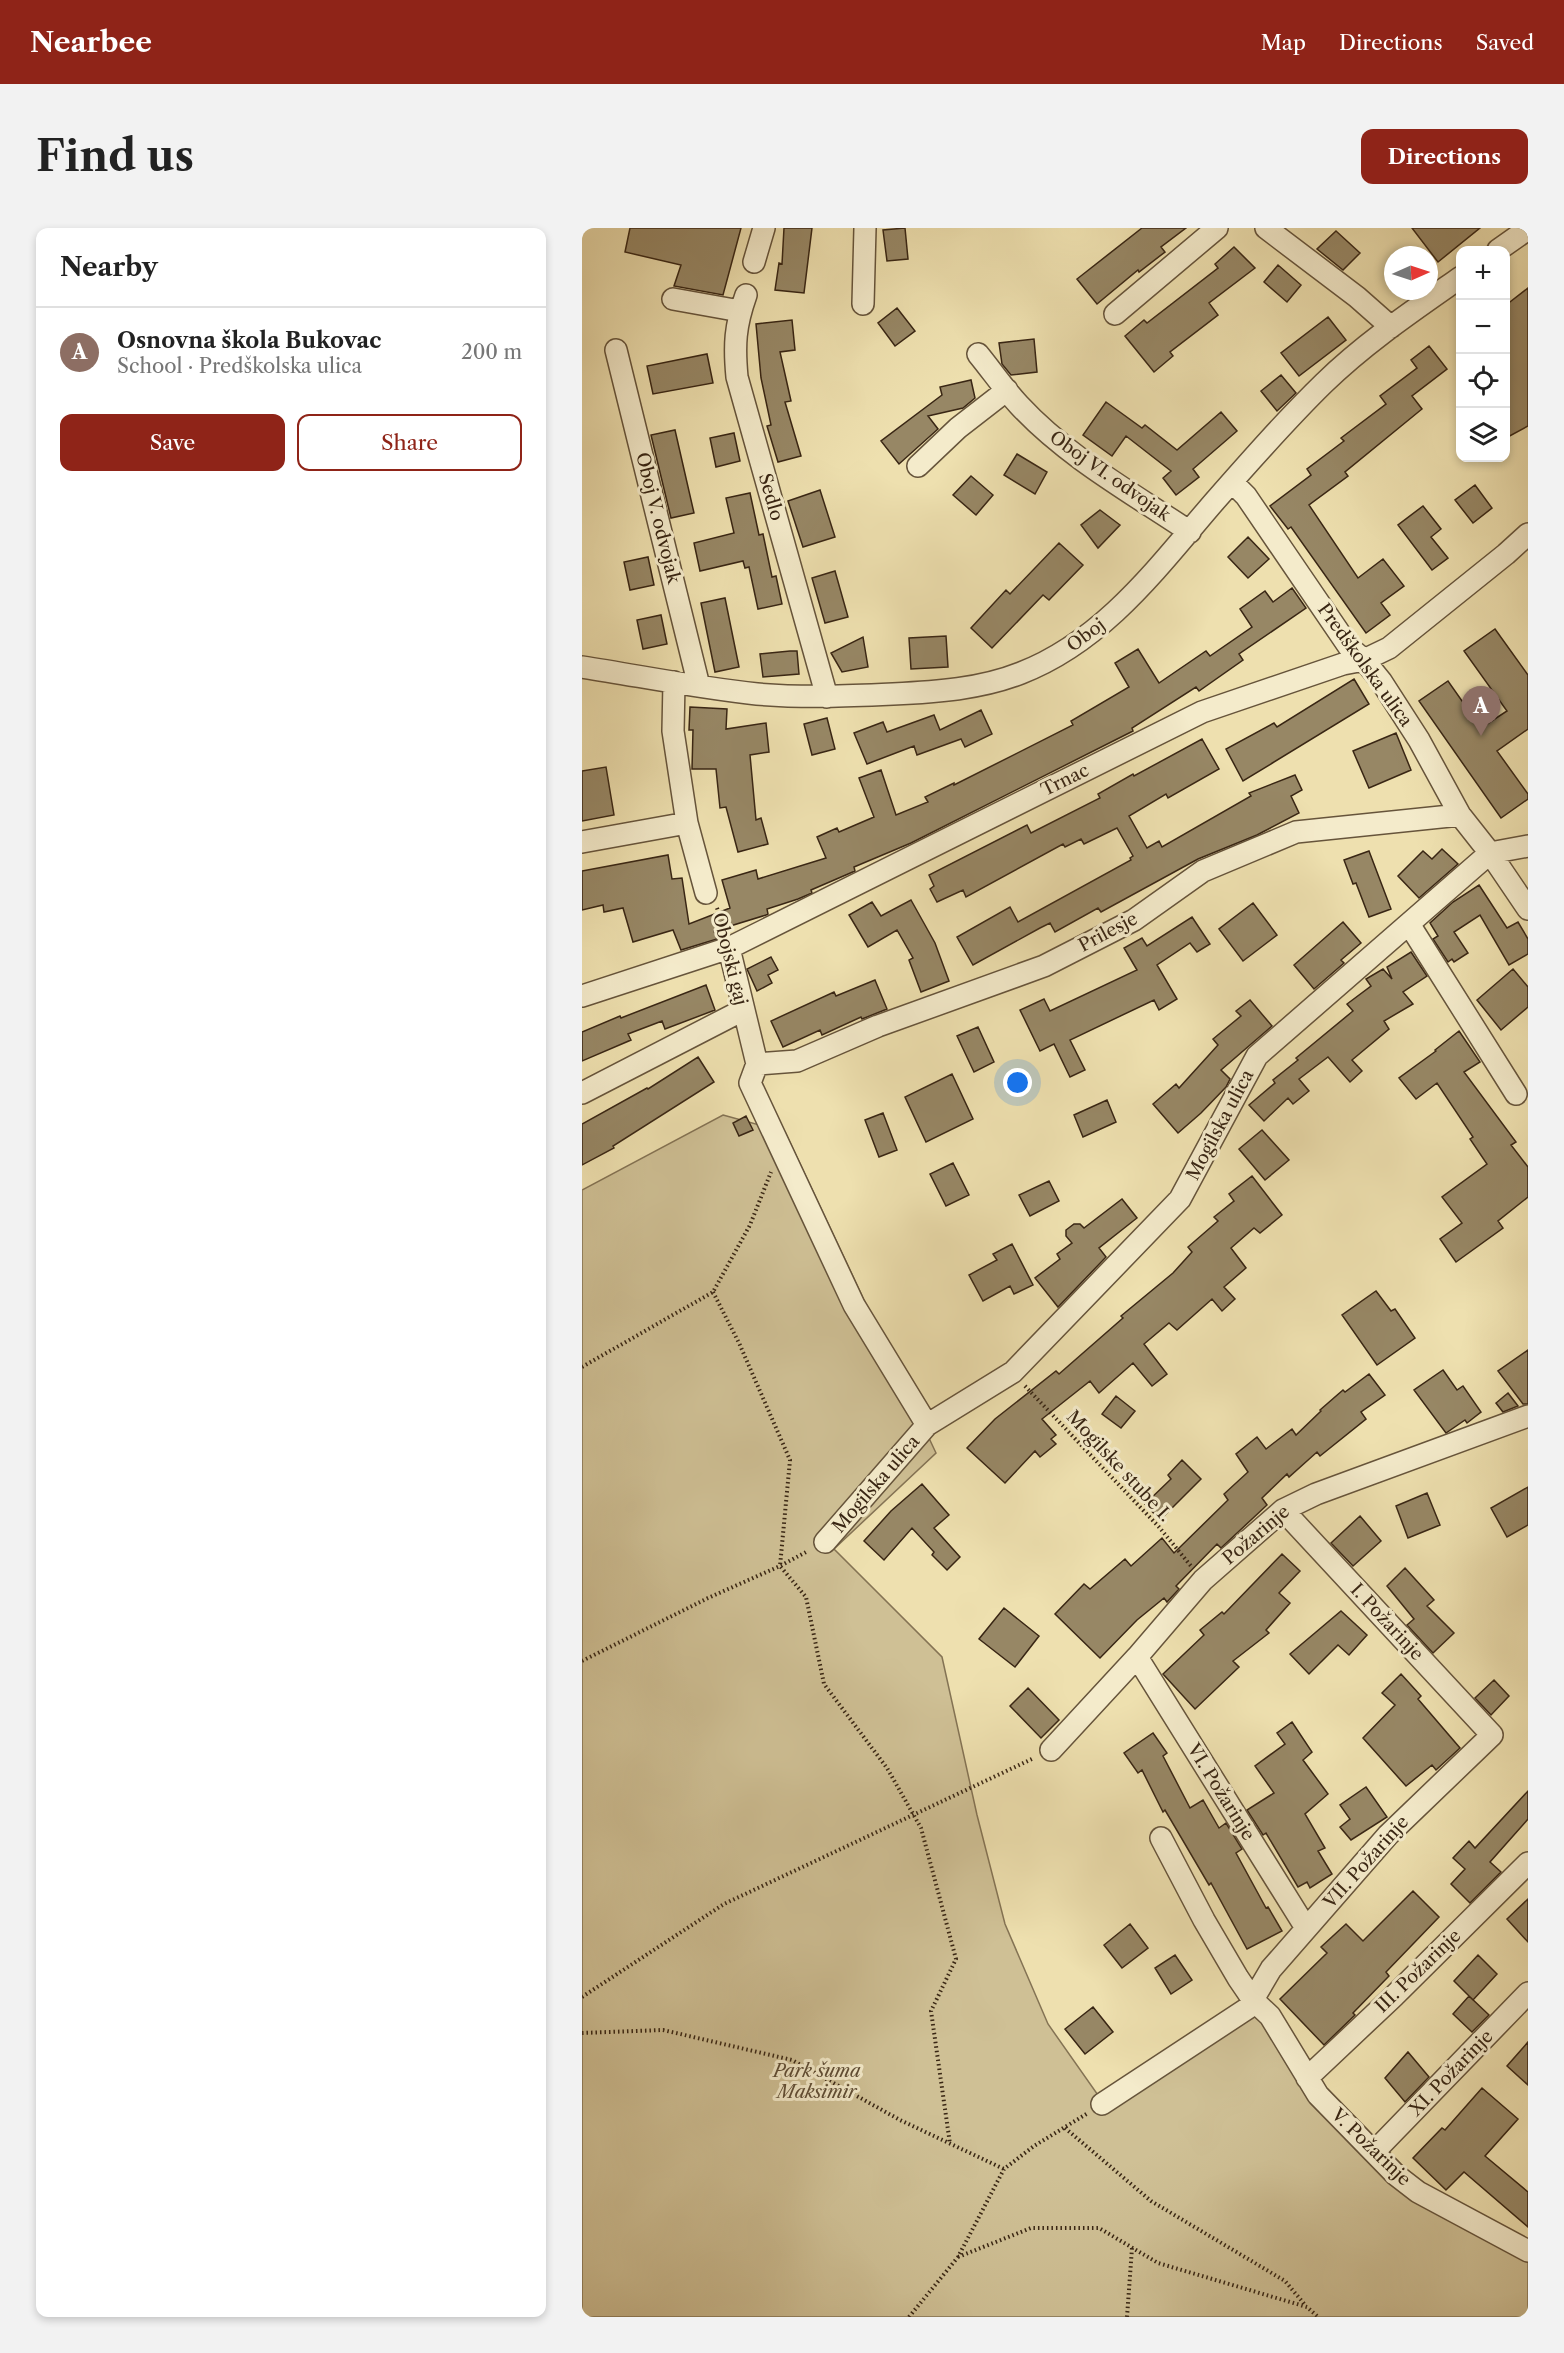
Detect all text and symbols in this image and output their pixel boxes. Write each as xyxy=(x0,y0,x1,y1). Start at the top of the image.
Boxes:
text: Nearbee xyxy=(30,25,152,59)
text: Map xyxy=(1261,30,1306,55)
text: Directions xyxy=(1339,30,1443,55)
text: Saved xyxy=(1476,30,1534,55)
button: Directions xyxy=(1361,129,1528,184)
text: Find us xyxy=(36,130,194,182)
north arrow xyxy=(1384,246,1438,300)
map controls xyxy=(1456,246,1510,462)
button: + xyxy=(1456,246,1510,300)
text: Nearby xyxy=(60,251,158,283)
button: − xyxy=(1456,300,1510,354)
text: Osnovna škola Bukovac xyxy=(117,327,381,354)
text: A xyxy=(72,340,87,364)
text: 200 m xyxy=(461,340,522,364)
text: School · Predškolska ulica xyxy=(117,354,362,378)
button: locate xyxy=(1456,354,1510,408)
button: layers xyxy=(1456,408,1510,462)
button: Save xyxy=(60,414,285,471)
button: Share xyxy=(297,414,522,471)
street label: Oboj VI. odvojak xyxy=(1045,426,1176,527)
street label: Oboj V. odvojak xyxy=(631,450,685,587)
street label: Sedlo xyxy=(754,471,788,523)
street label: Predškolska ulica xyxy=(1313,599,1417,731)
street label: Oboj xyxy=(1063,614,1109,656)
pin: A xyxy=(1462,686,1500,736)
street label: Trnac xyxy=(1038,759,1092,801)
street label: Prilesje xyxy=(1075,907,1141,957)
street label: Obojski gaj xyxy=(708,910,752,1008)
street label: Mogilska ulica xyxy=(1182,1066,1259,1184)
your location xyxy=(1003,1068,1032,1097)
street label: Mogilske stube I. xyxy=(1062,1406,1176,1526)
street label: Mogilska ulica xyxy=(828,1430,925,1537)
street label: Požarinje xyxy=(1218,1501,1294,1569)
street label: I. Požarinje xyxy=(1346,1579,1428,1665)
street label: VI. Požarinje xyxy=(1182,1739,1259,1844)
street label: VII. Požarinje xyxy=(1318,1811,1413,1914)
street label: III. Požarinje xyxy=(1371,1925,1465,2017)
street label: XI. Požarinje xyxy=(1404,2025,1498,2121)
park label: Park šuma Maksimir xyxy=(771,2060,861,2103)
street label: V. Požarinje xyxy=(1326,2103,1415,2190)

